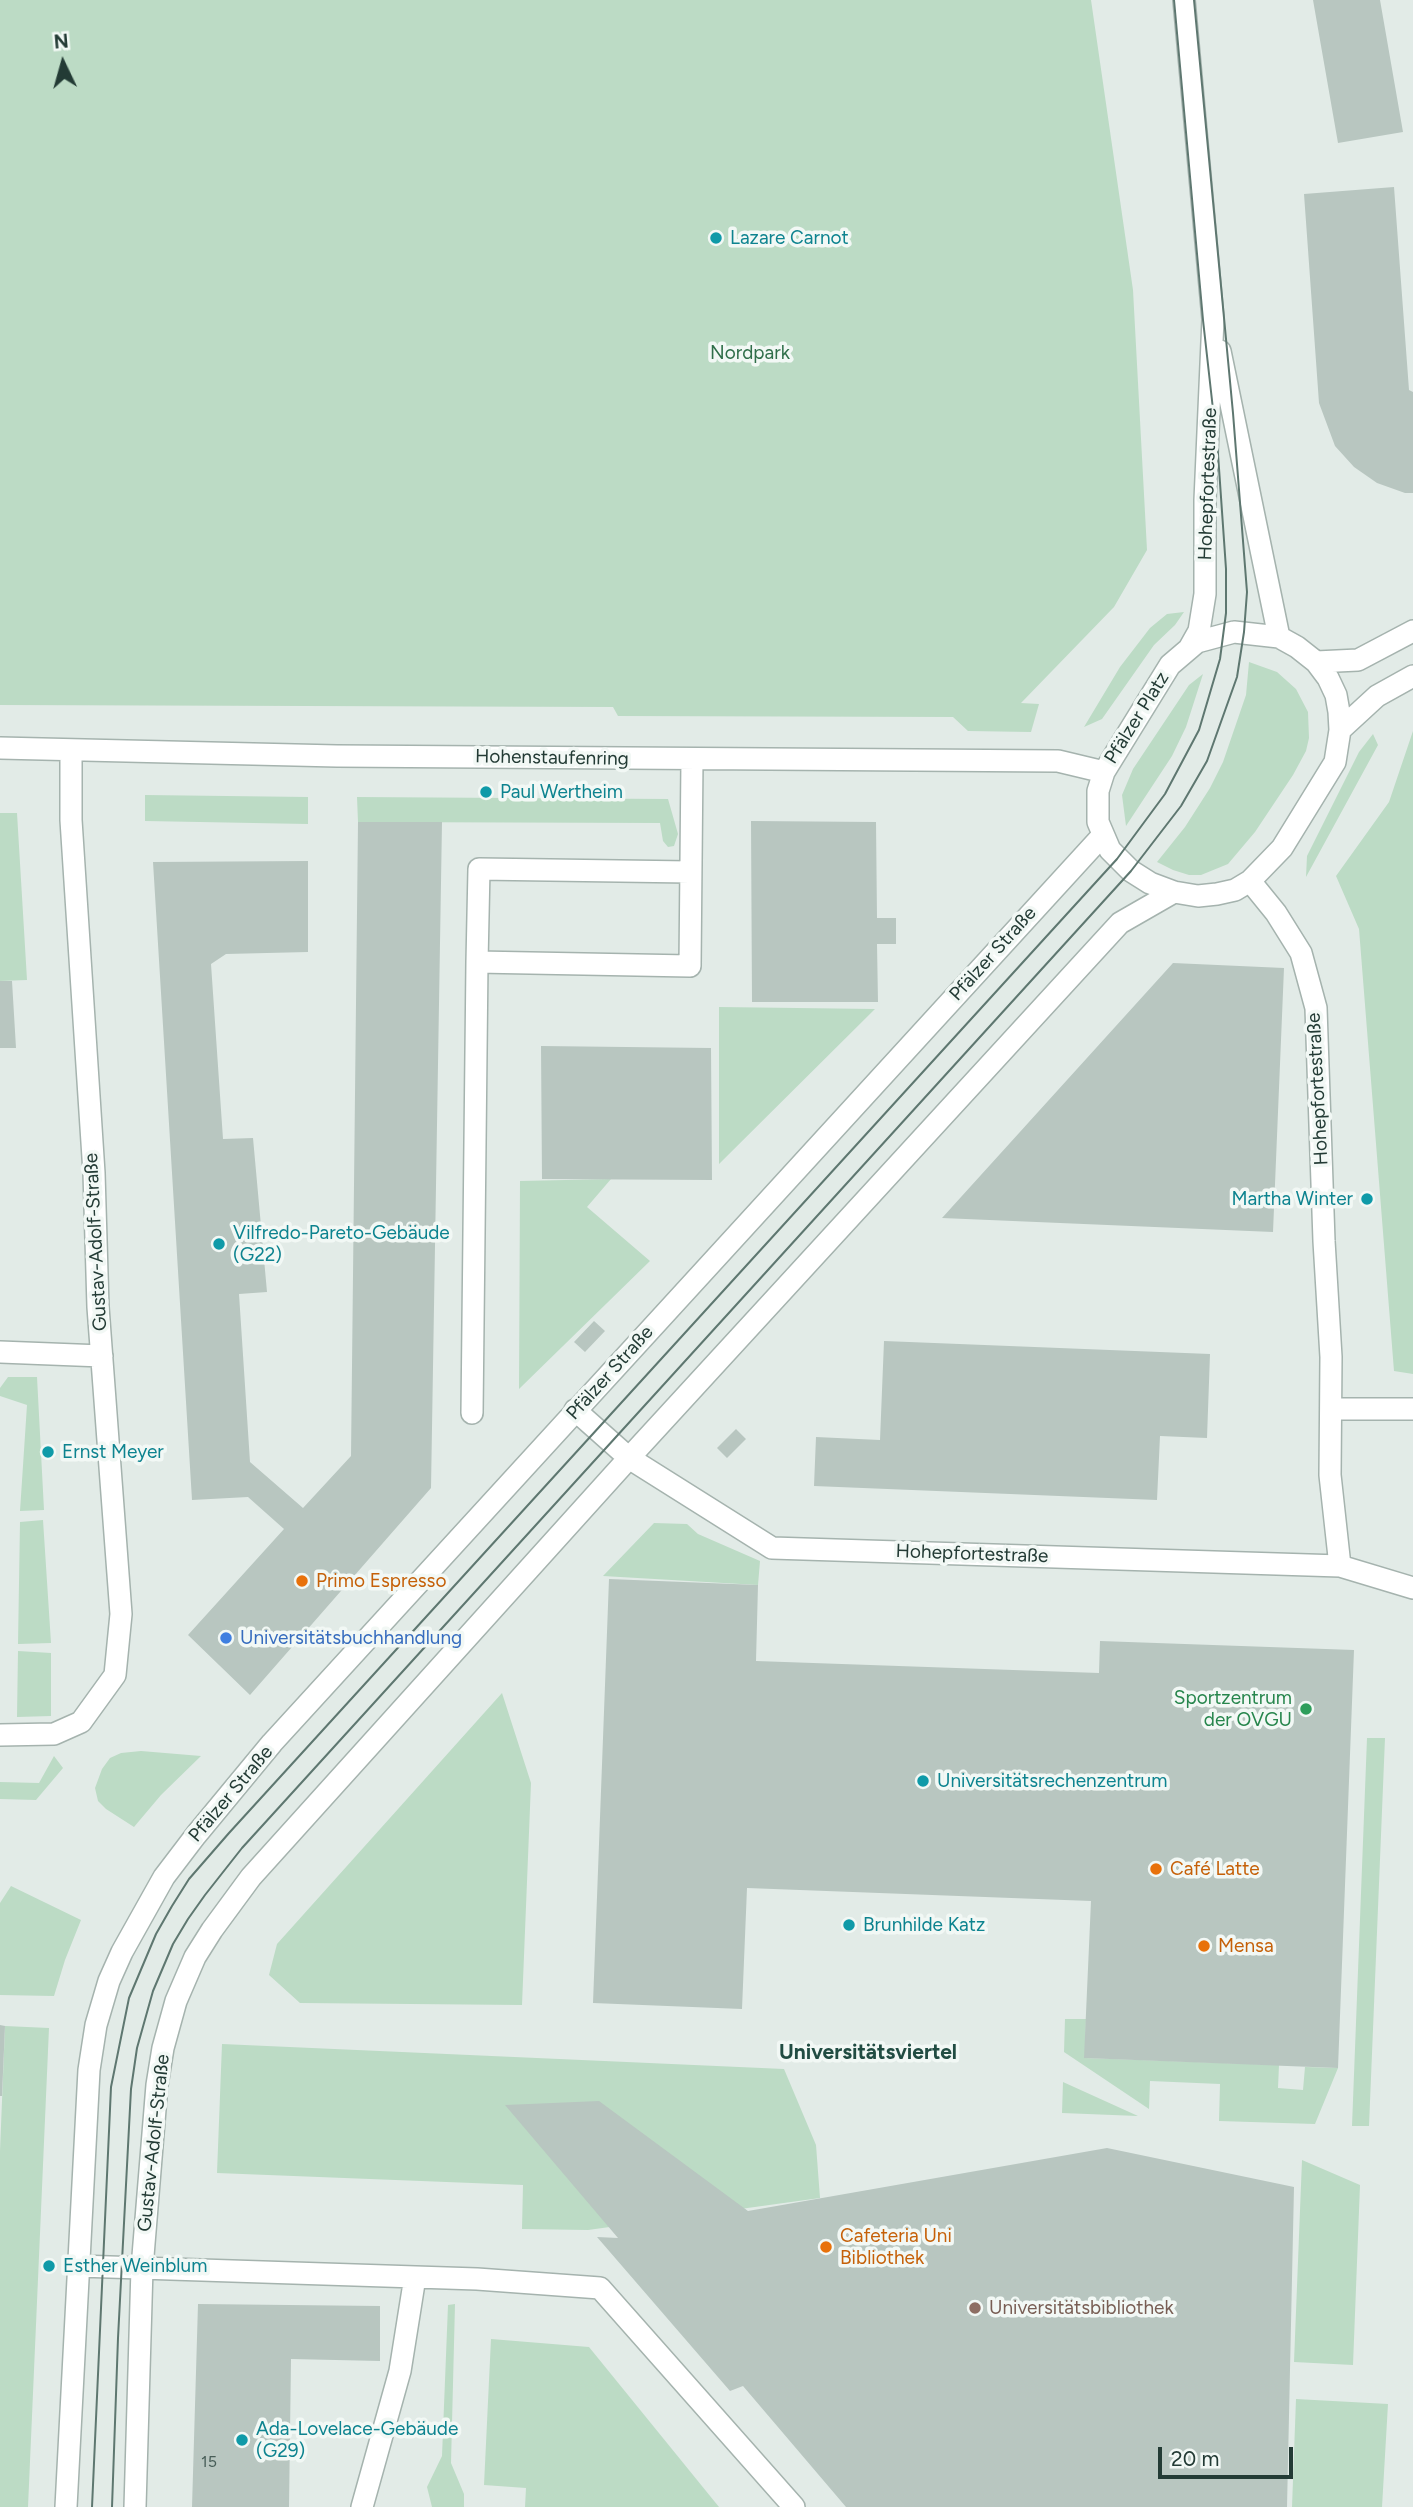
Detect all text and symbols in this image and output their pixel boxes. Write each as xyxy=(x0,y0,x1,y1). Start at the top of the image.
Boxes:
north arrow xyxy=(28,28,98,98)
text: N xyxy=(53,29,69,54)
place label: Lazare Carnot xyxy=(730,227,849,249)
marker: Lazare Carnot xyxy=(708,230,724,246)
park label: Nordpark xyxy=(710,342,790,364)
street label: Hohepfortestraße xyxy=(1194,407,1222,561)
street label: Pfälzer Platz xyxy=(1100,668,1174,768)
street label: Hohenstaufenring xyxy=(475,745,629,771)
place label: Paul Wertheim xyxy=(500,781,623,803)
marker: Paul Wertheim xyxy=(478,784,494,800)
street label: Pfälzer Straße xyxy=(945,902,1041,1006)
street label: Hohepfortestraße xyxy=(1303,1012,1333,1166)
street label: Gustav-Adolf-Straße xyxy=(80,1152,112,1332)
place label: Martha Winter xyxy=(1231,1188,1353,1210)
marker: Martha Winter xyxy=(1359,1191,1375,1207)
place label: Vilfredo-Pareto-Gebäude (G22) xyxy=(233,1222,450,1266)
marker: Vilfredo-Pareto-Gebäude (G22) xyxy=(211,1236,227,1252)
street label: Pfälzer Straße xyxy=(562,1321,658,1425)
place label: Ernst Meyer xyxy=(62,1441,164,1463)
marker: Ernst Meyer xyxy=(40,1444,56,1460)
street label: Hohepfortestraße xyxy=(895,1540,1049,1568)
place label: Primo Espresso xyxy=(316,1570,446,1592)
marker: Primo Espresso xyxy=(294,1573,310,1589)
place label: Universitätsbuchhandlung xyxy=(240,1627,462,1649)
marker: Universitätsbuchhandlung xyxy=(218,1630,234,1646)
place label: Sportzentrum der OVGU xyxy=(1174,1687,1292,1731)
marker: Sportzentrum der OVGU xyxy=(1298,1701,1314,1717)
street label: Pfälzer Straße xyxy=(184,1741,278,1847)
place label: Universitätsrechenzentrum xyxy=(937,1770,1167,1792)
marker: Universitätsrechenzentrum xyxy=(915,1773,931,1789)
place label: Café Latte xyxy=(1170,1858,1260,1880)
marker: Café Latte xyxy=(1148,1861,1164,1877)
place label: Brunhilde Katz xyxy=(863,1914,985,1936)
marker: Brunhilde Katz xyxy=(841,1917,857,1933)
place label: Mensa xyxy=(1218,1935,1274,1957)
marker: Mensa xyxy=(1196,1938,1212,1954)
district label: Universitätsviertel xyxy=(779,2040,957,2066)
street label: Gustav-Adolf-Straße xyxy=(133,2053,175,2233)
place label: Cafeteria Uni Bibliothek xyxy=(840,2225,952,2269)
marker: Cafeteria Uni Bibliothek xyxy=(818,2239,834,2255)
place label: Esther Weinblum xyxy=(63,2255,207,2277)
marker: Esther Weinblum xyxy=(41,2258,57,2274)
place label: Universitätsbibliothek xyxy=(989,2297,1174,2319)
marker: Universitätsbibliothek xyxy=(967,2300,983,2316)
place label: Ada-Lovelace-Gebäude (G29) xyxy=(256,2418,458,2462)
marker: Ada-Lovelace-Gebäude (G29) xyxy=(234,2432,250,2448)
scale bar xyxy=(1161,2434,1296,2478)
text: 20 m xyxy=(1171,2446,1219,2471)
house number: 15 xyxy=(201,2452,217,2472)

